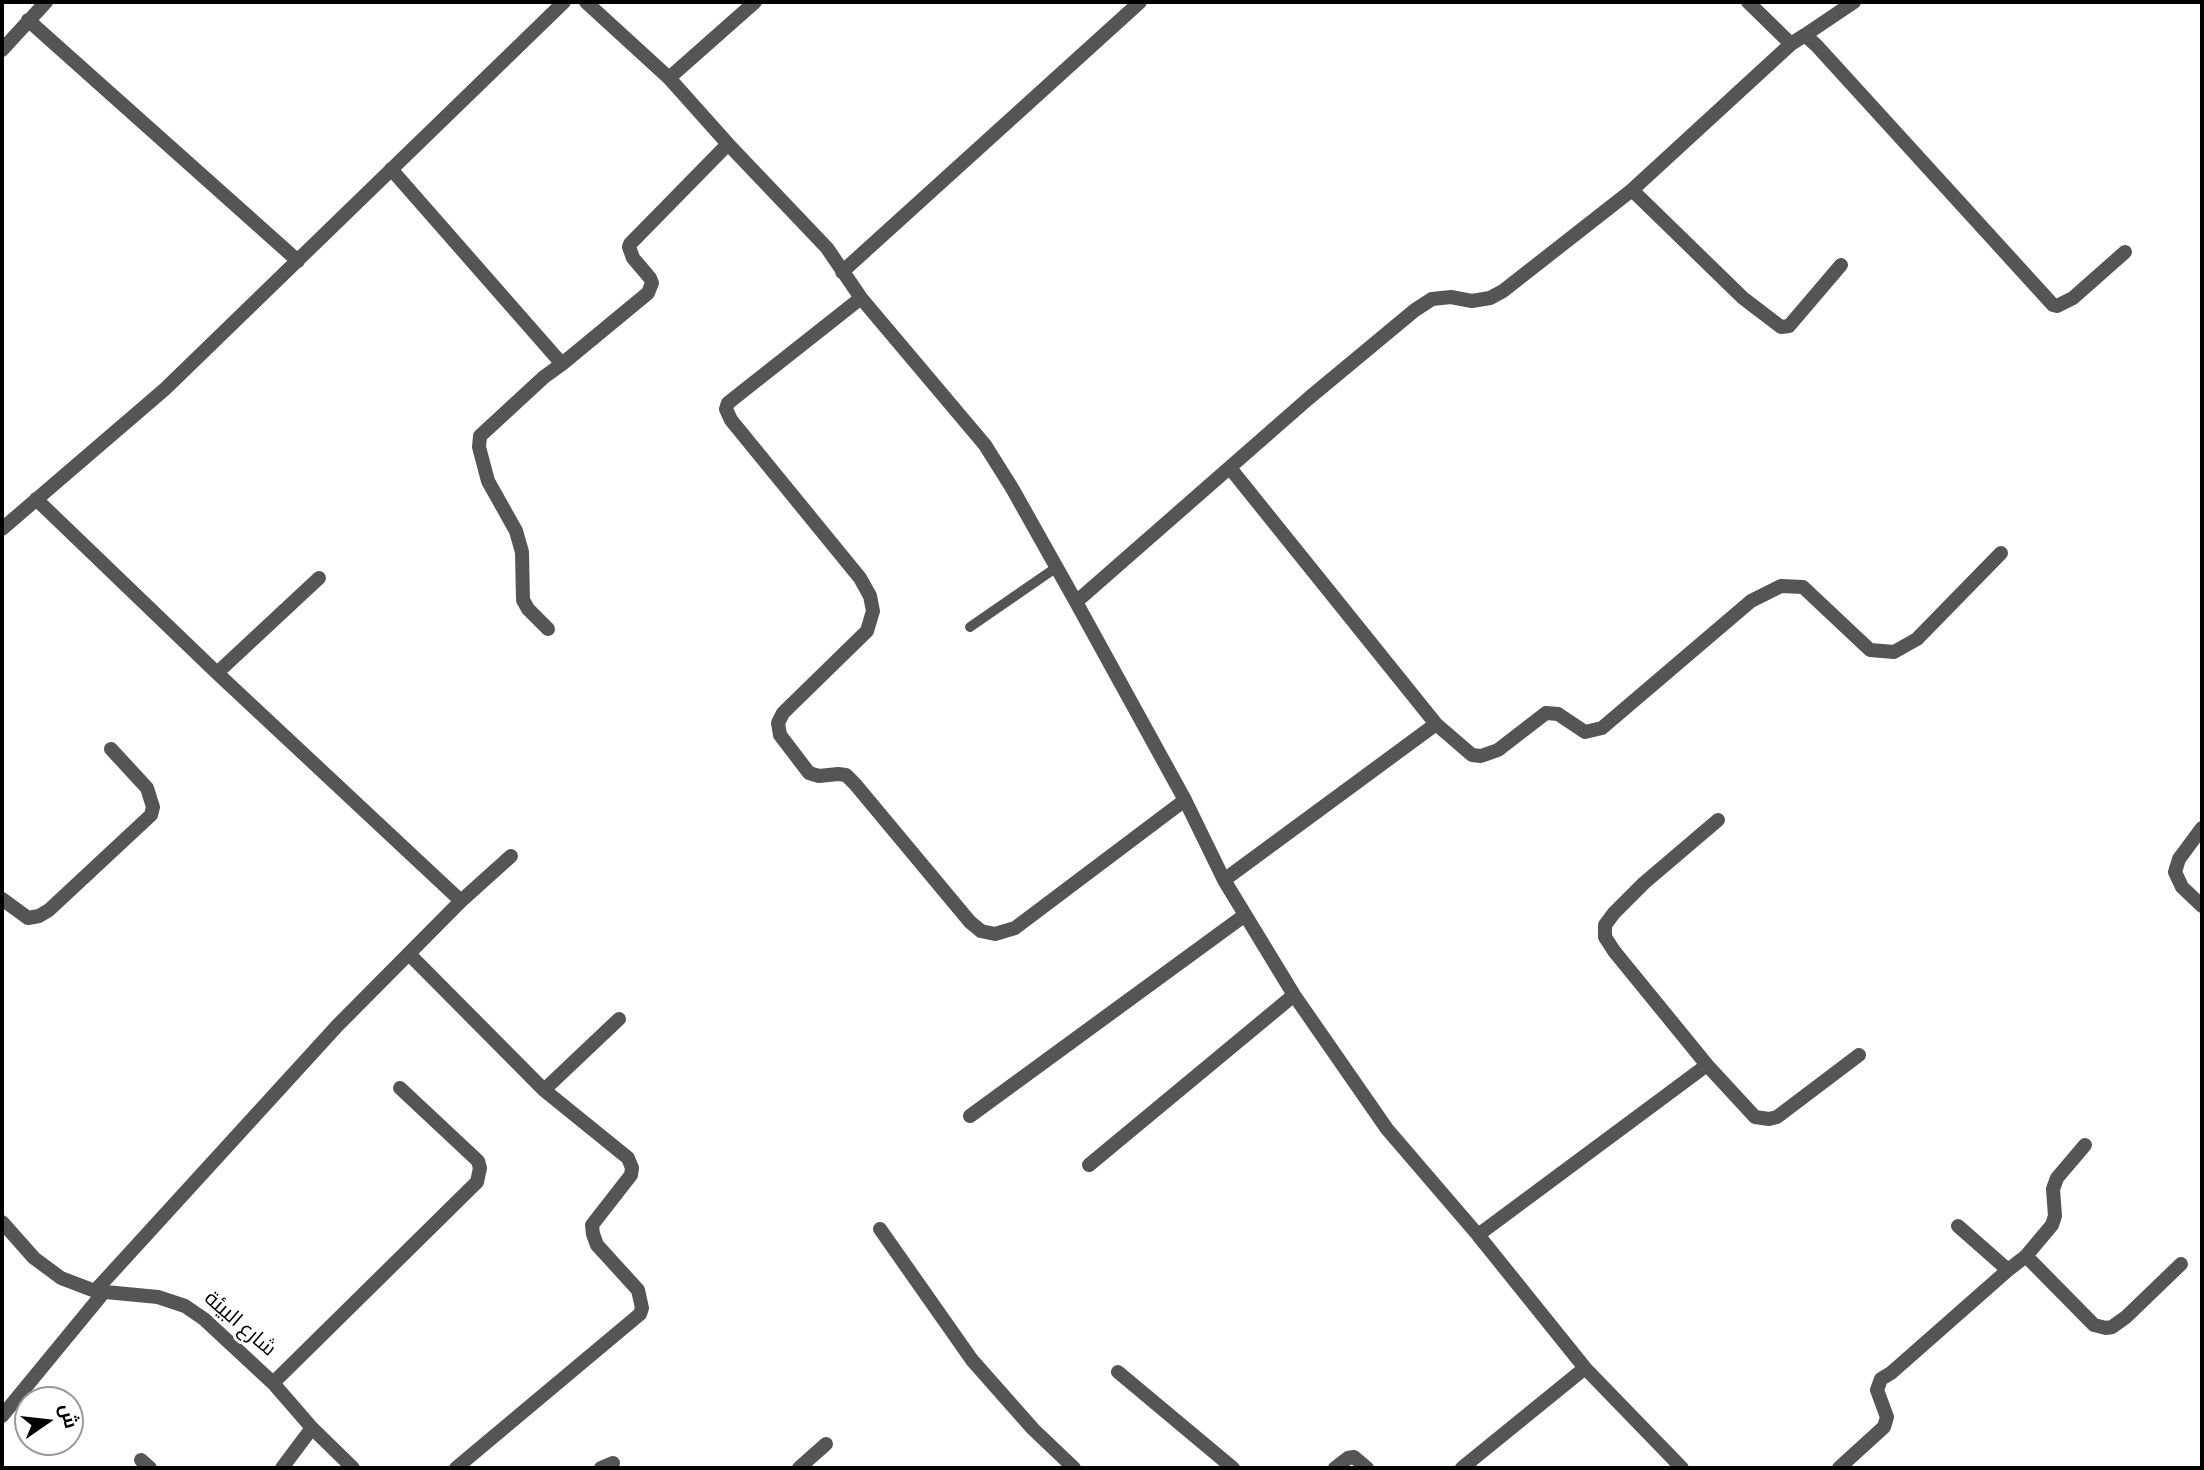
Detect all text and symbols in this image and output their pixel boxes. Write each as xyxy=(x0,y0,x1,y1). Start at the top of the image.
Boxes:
street label: شارع البيئة xyxy=(198,1287,280,1363)
north arrow xyxy=(14,1386,84,1456)
text: ش xyxy=(52,1401,84,1431)

